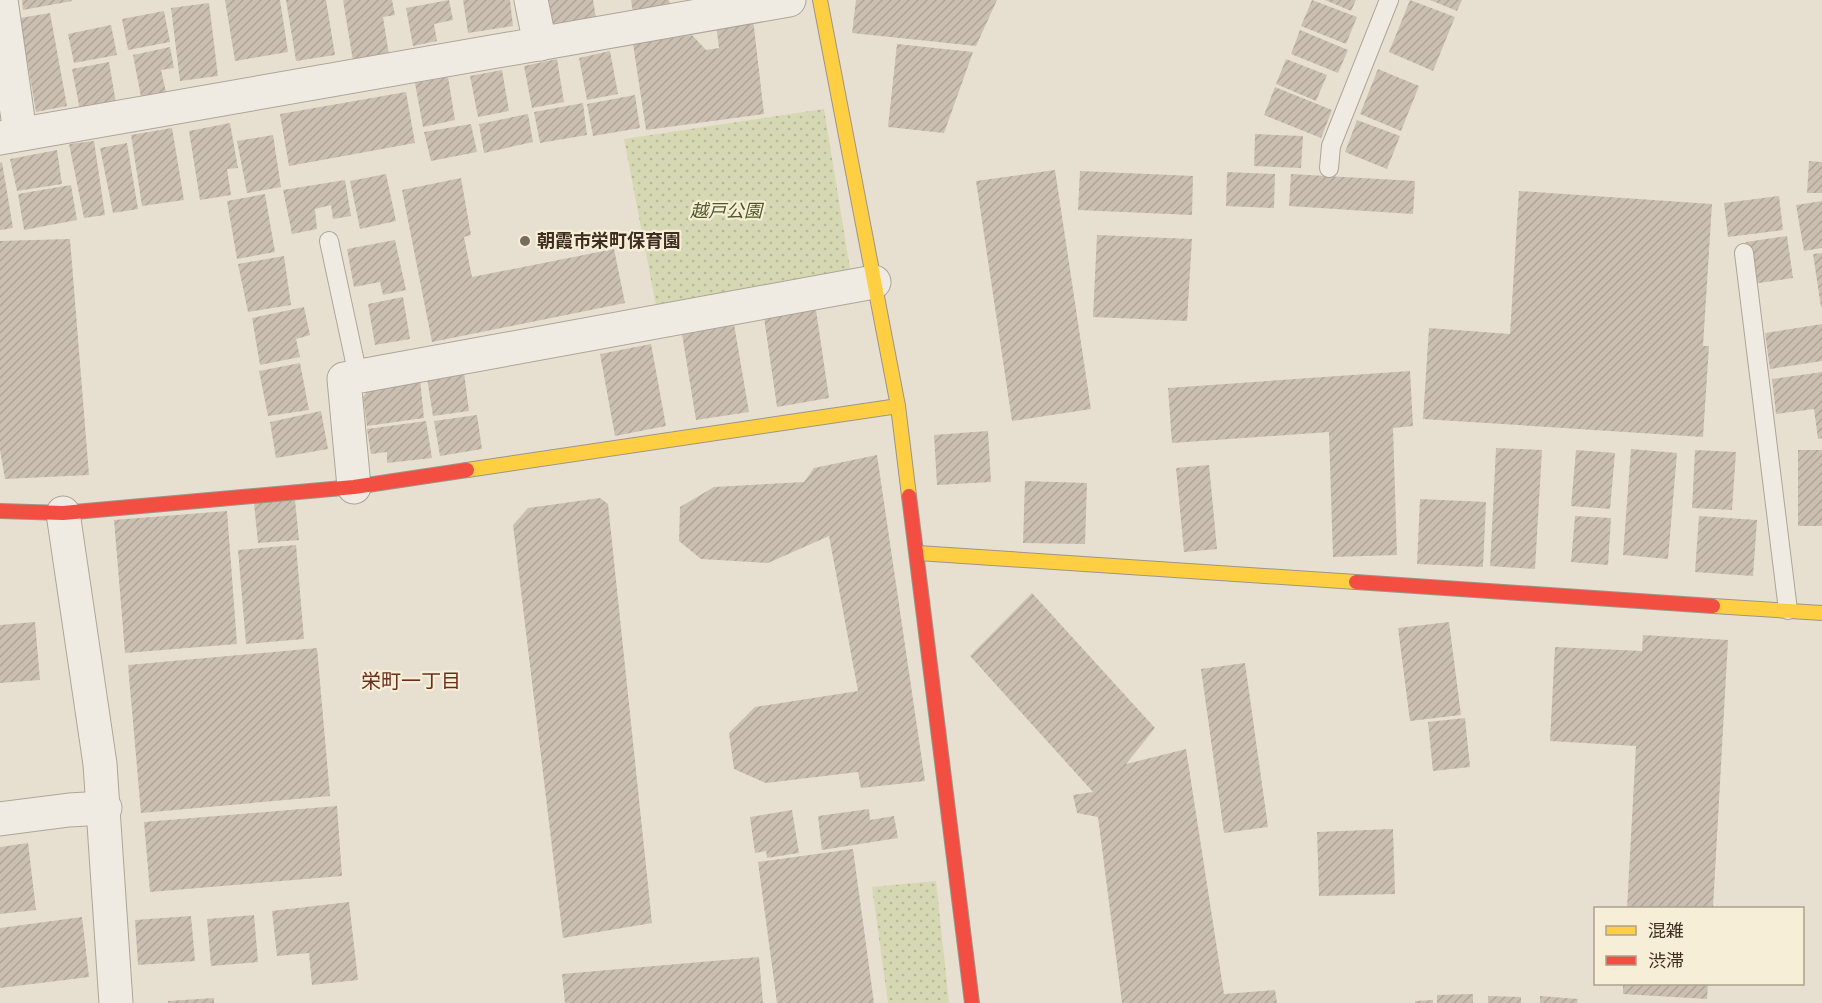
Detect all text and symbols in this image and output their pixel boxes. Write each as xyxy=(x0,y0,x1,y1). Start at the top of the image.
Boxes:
park label: 越戸公園 xyxy=(690,196,765,223)
place label: 朝霞市栄町保育園 xyxy=(537,226,681,253)
marker: 朝霞市栄町保育園 xyxy=(518,234,532,248)
district label: 栄町一丁目 xyxy=(361,664,461,694)
legend xyxy=(1594,907,1804,985)
text: 混雑 xyxy=(1648,916,1684,943)
text: 渋滞 xyxy=(1648,946,1684,973)

